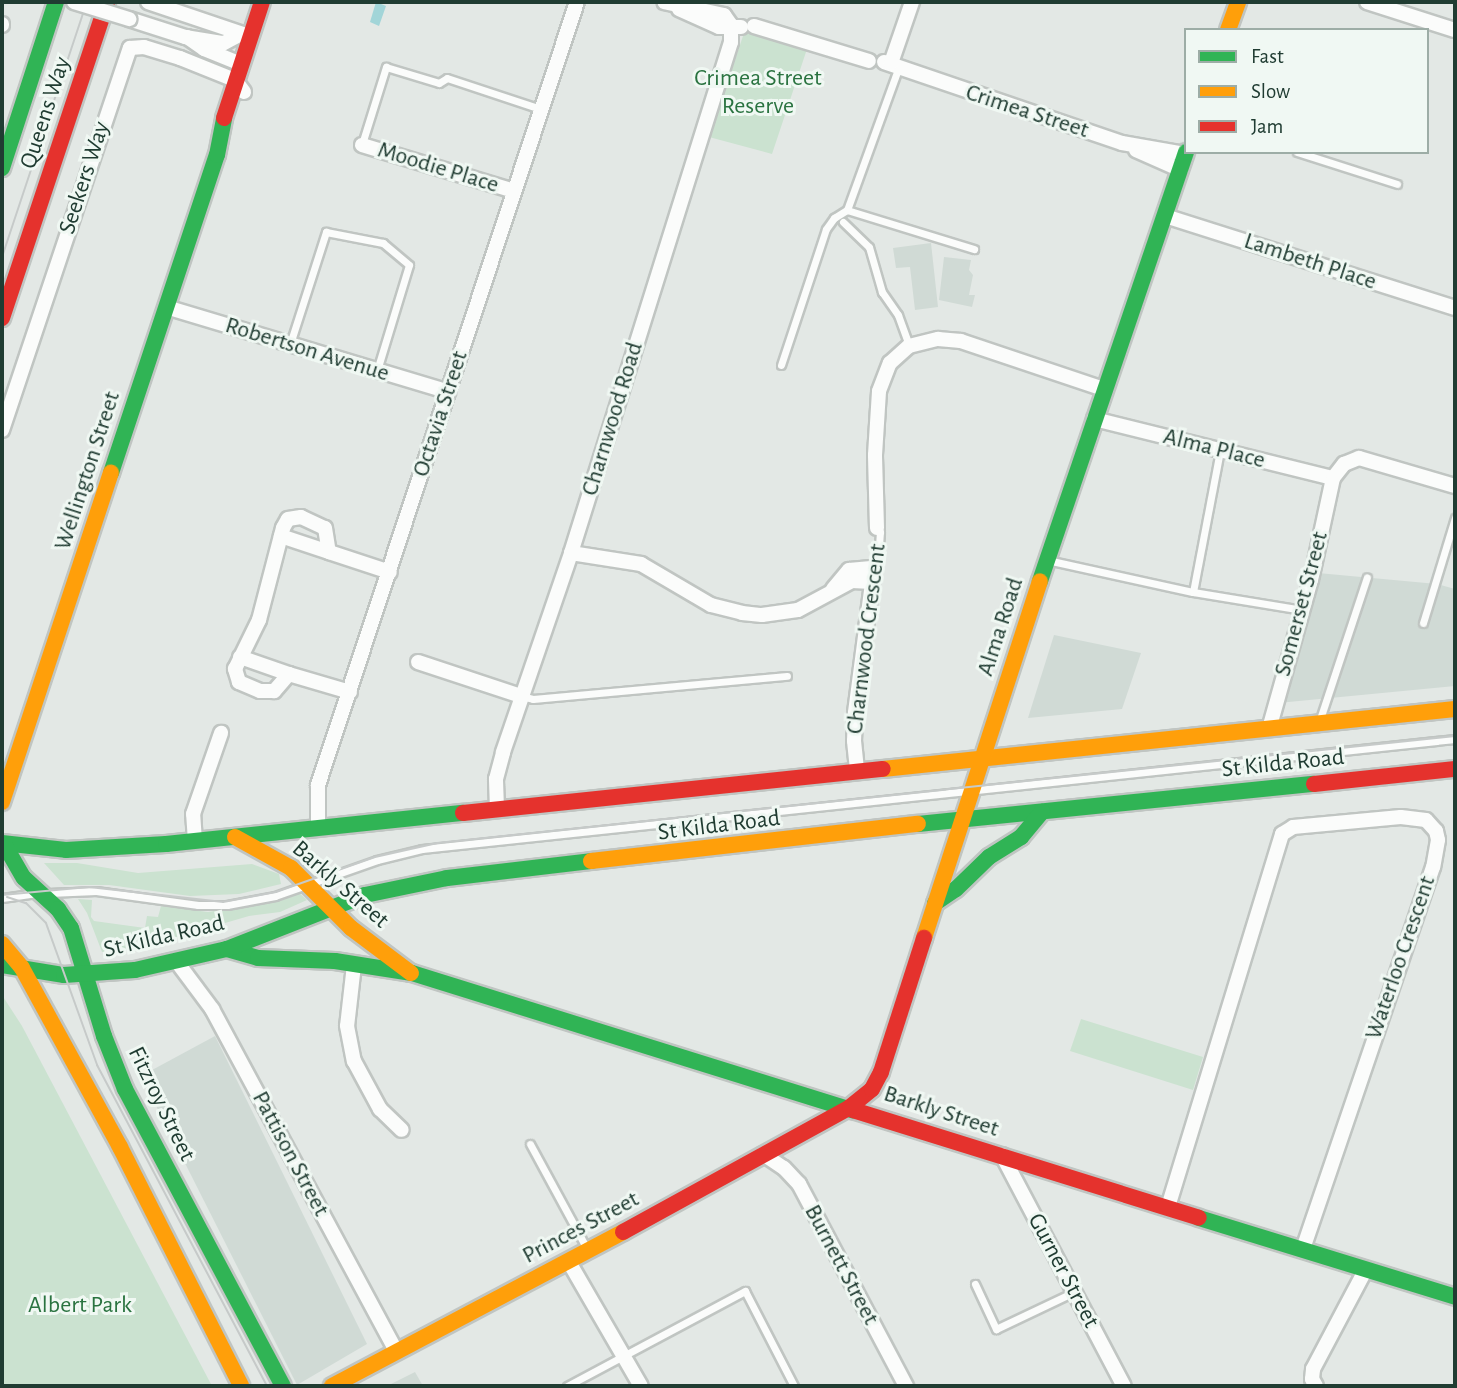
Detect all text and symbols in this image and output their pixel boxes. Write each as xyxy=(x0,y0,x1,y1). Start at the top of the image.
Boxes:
legend xyxy=(1184,28,1429,154)
text: Fast xyxy=(1251,46,1284,67)
street label: Queens Way xyxy=(14,53,78,173)
park label: Crimea Street Reserve xyxy=(694,65,822,121)
street label: Crimea Street xyxy=(962,79,1092,145)
text: Slow xyxy=(1251,81,1290,102)
text: Jam xyxy=(1251,116,1283,137)
street label: Seekers Way xyxy=(53,118,117,238)
street label: Moodie Place xyxy=(374,136,502,200)
street label: Lambeth Place xyxy=(1240,227,1380,297)
street label: Robertson Avenue xyxy=(222,311,392,389)
street label: Charnwood Road xyxy=(576,339,650,499)
street label: Octavia Street xyxy=(407,348,475,480)
street label: Wellington Street xyxy=(49,388,127,554)
street label: Alma Place xyxy=(1160,422,1268,476)
street label: Somerset Street xyxy=(1269,529,1335,679)
street label: Charnwood Crescent xyxy=(841,542,893,736)
street label: Alma Road xyxy=(972,574,1030,680)
street label: St Kilda Road xyxy=(1220,743,1346,785)
street label: St Kilda Road xyxy=(656,804,782,848)
street label: Barkly Street xyxy=(286,835,394,935)
street label: Waterloo Crescent xyxy=(1360,873,1442,1043)
street label: St Kilda Road xyxy=(101,909,227,965)
street label: Fitzroy Street xyxy=(121,1042,201,1166)
street label: Barkly Street xyxy=(880,1080,1002,1144)
street label: Pattison Street xyxy=(245,1087,335,1221)
street label: Princes Street xyxy=(518,1185,644,1271)
street label: Burnett Street xyxy=(797,1200,885,1330)
street label: Gurner Street xyxy=(1021,1209,1105,1333)
park label: Albert Park xyxy=(28,1292,132,1320)

